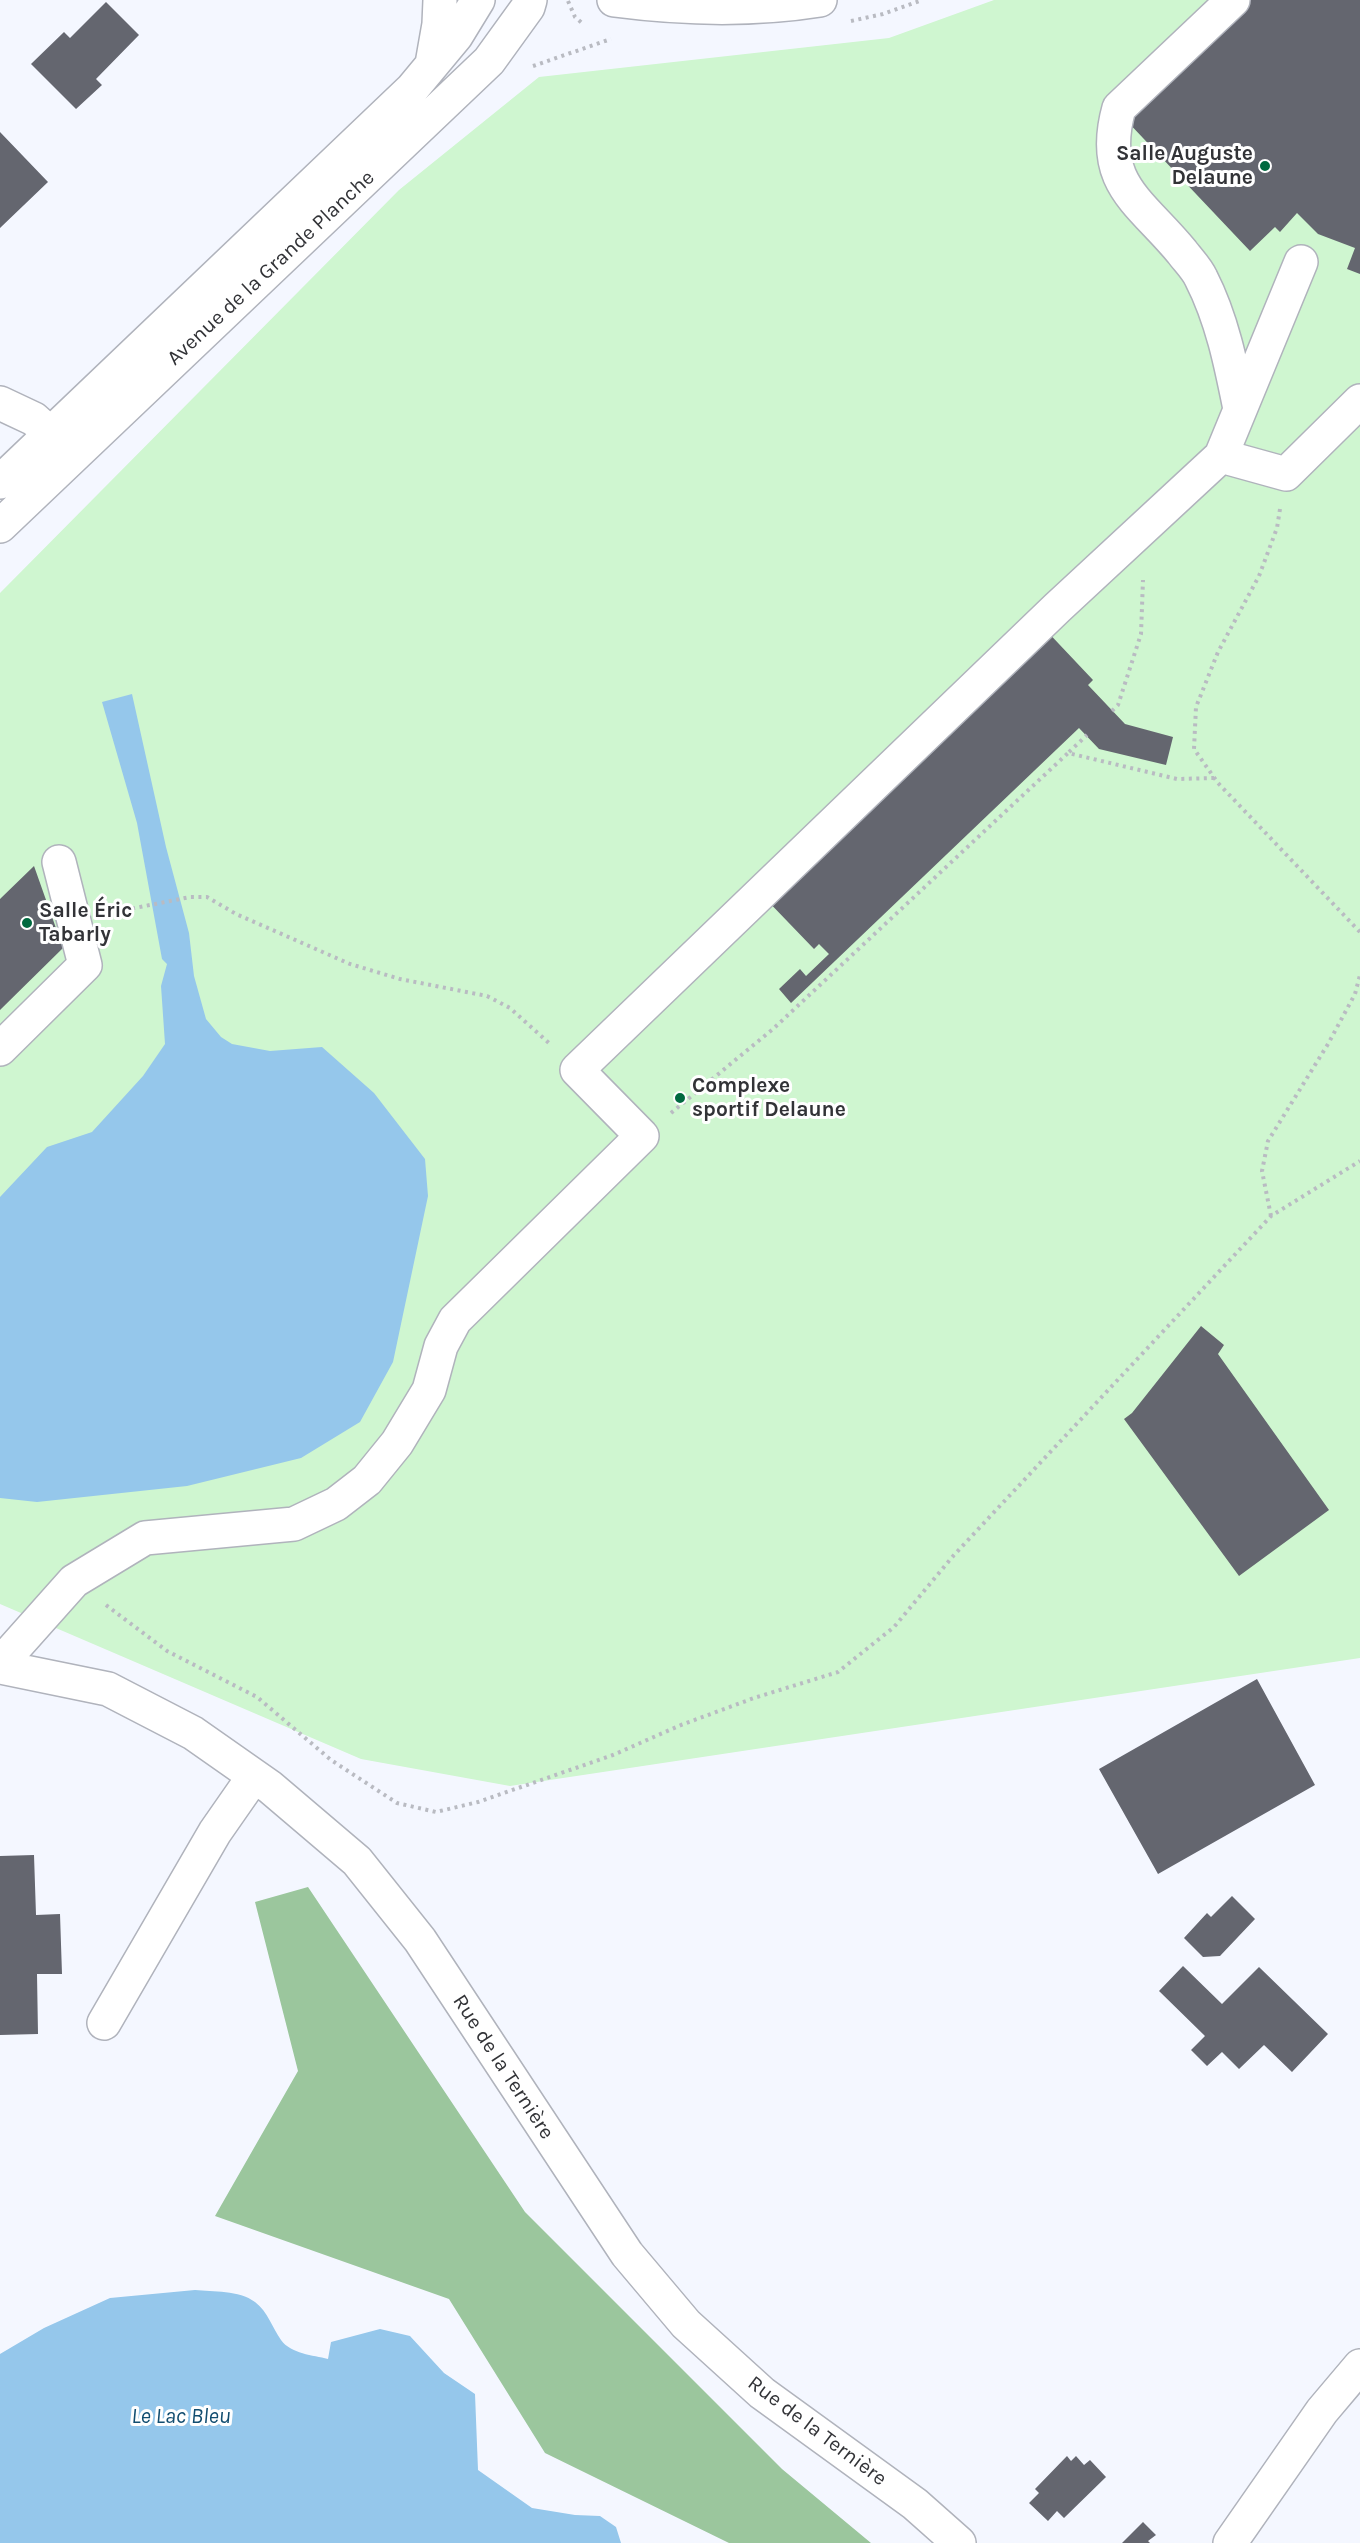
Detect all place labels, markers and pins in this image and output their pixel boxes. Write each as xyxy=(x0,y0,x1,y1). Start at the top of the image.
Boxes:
place label: Salle Auguste Delaune xyxy=(1116,141,1253,191)
marker: Salle Auguste Delaune xyxy=(1258,159,1272,173)
place label: Salle Éric Tabarly xyxy=(39,898,132,948)
marker: Salle Éric Tabarly xyxy=(20,916,34,930)
place label: Complexe sportif Delaune xyxy=(692,1073,846,1123)
marker: Complexe sportif Delaune xyxy=(673,1091,687,1105)

